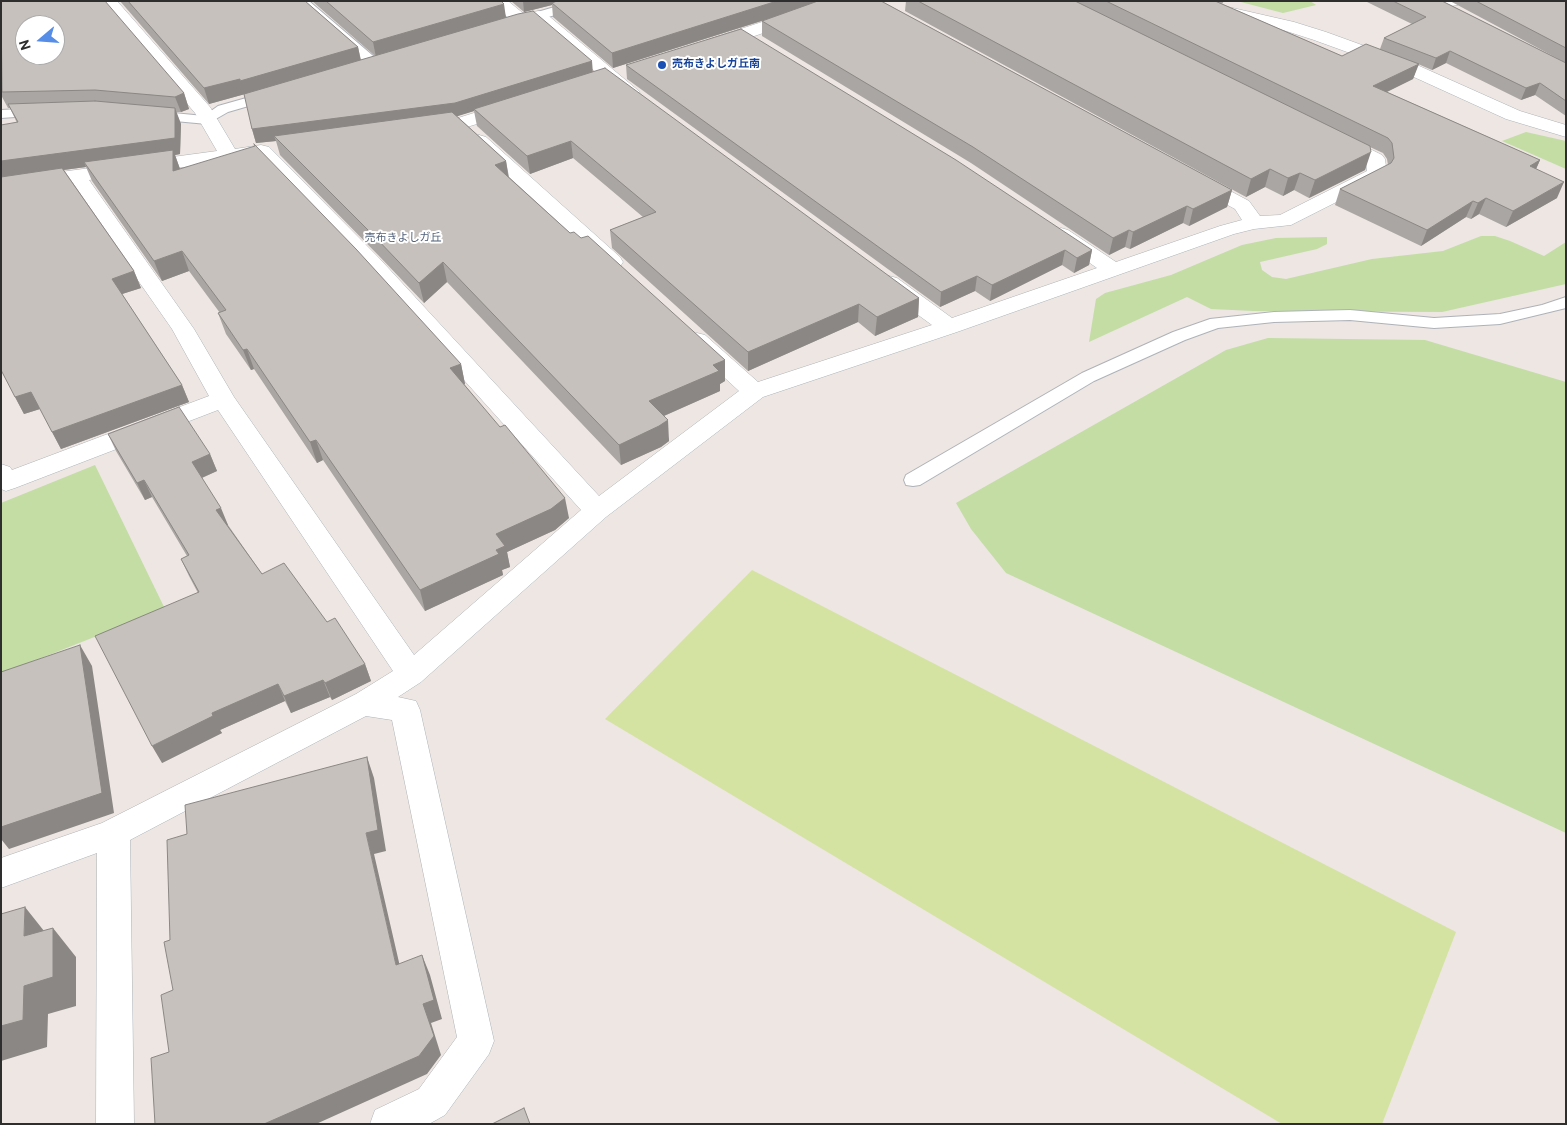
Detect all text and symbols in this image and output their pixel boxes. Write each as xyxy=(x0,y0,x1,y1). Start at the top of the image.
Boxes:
north arrow xyxy=(15,15,65,65)
text: N xyxy=(17,37,36,52)
place label: 売布きよしガ丘南 xyxy=(672,58,760,72)
marker: 売布きよしガ丘南 xyxy=(656,59,668,71)
district label: 売布きよしガ丘 xyxy=(365,232,441,246)

